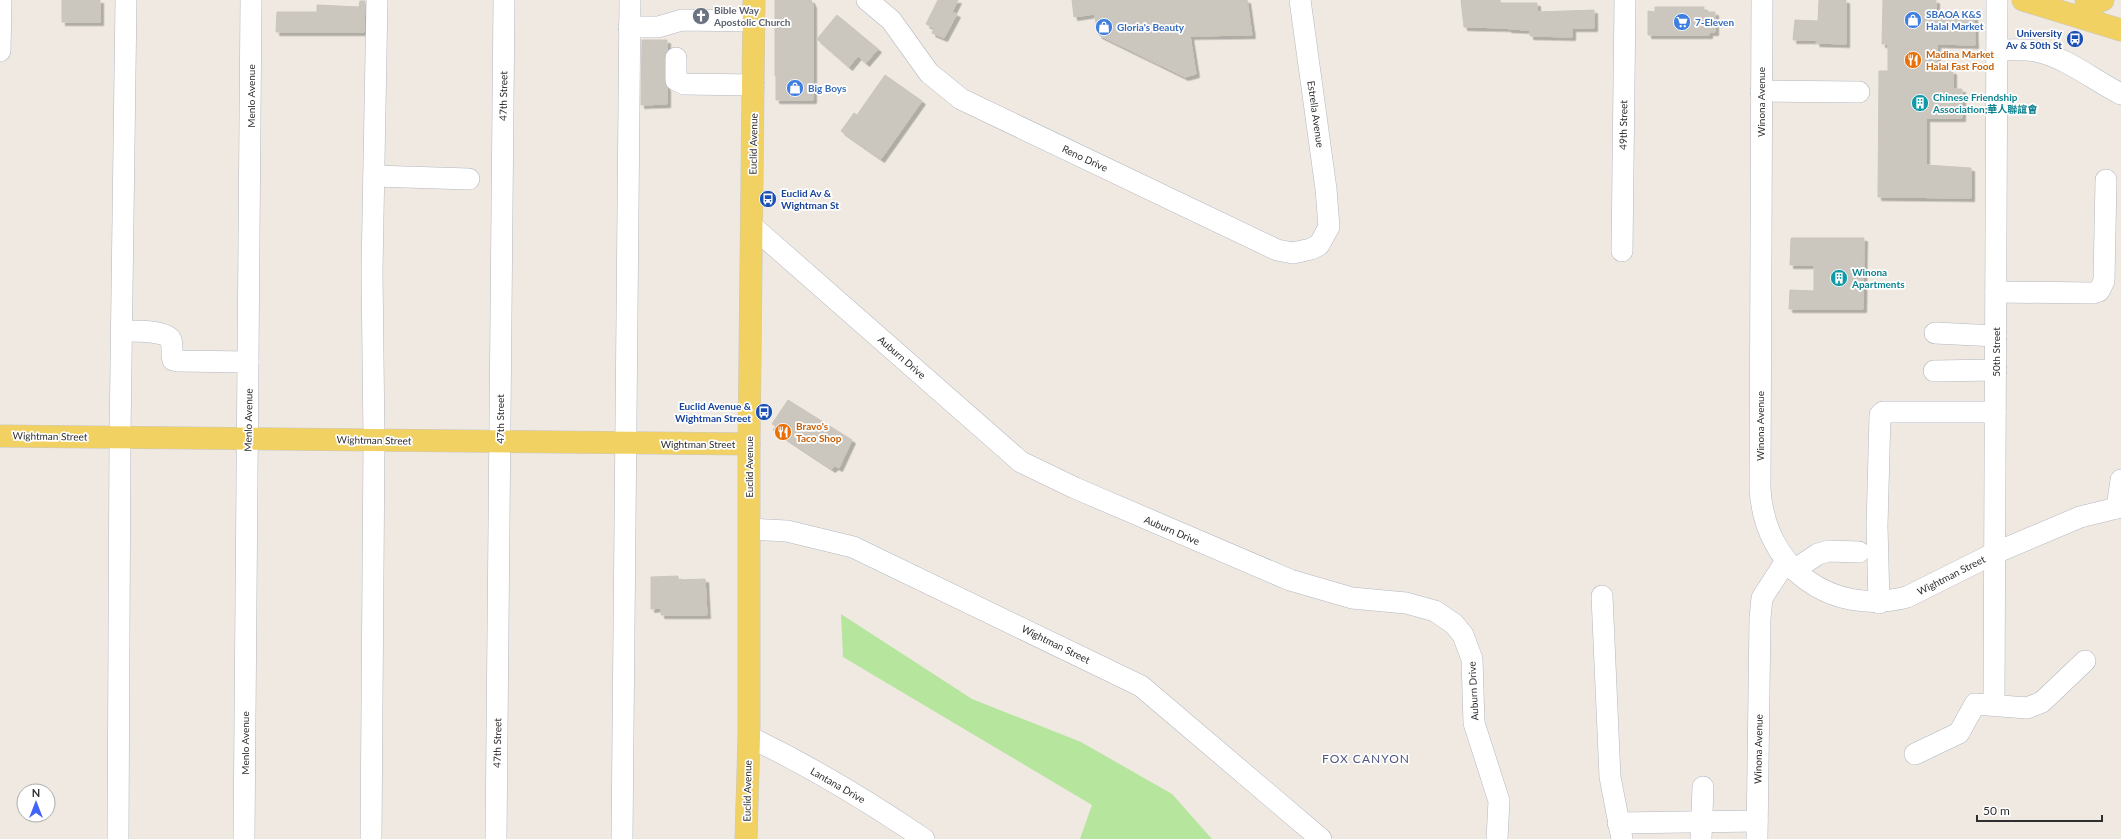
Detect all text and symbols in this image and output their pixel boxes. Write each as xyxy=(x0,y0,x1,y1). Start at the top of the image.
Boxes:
place label: Bible Way Apostolic Church xyxy=(713,4,791,28)
church icon: Bible Way Apostolic Church xyxy=(691,6,711,26)
place label: SBAOA K&S Halal Market xyxy=(1926,8,1984,32)
shop icon: SBAOA K&S Halal Market xyxy=(1903,10,1923,30)
supermarket icon: 7-Eleven xyxy=(1672,12,1692,32)
place label: 7-Eleven xyxy=(1695,16,1734,28)
shop icon: Gloria's Beauty xyxy=(1094,17,1114,37)
place label: Gloria's Beauty xyxy=(1117,21,1185,33)
place label: University Av & 50th St xyxy=(2005,27,2063,51)
bus stop icon: University Av & 50th St xyxy=(2065,29,2085,49)
place label: Madina Market Halal Fast Food xyxy=(1926,48,1994,72)
restaurant icon: Madina Market Halal Fast Food xyxy=(1903,50,1923,70)
street label: Menlo Avenue xyxy=(245,64,257,128)
street label: Winona Avenue xyxy=(1755,67,1767,137)
street label: 47th Street xyxy=(497,71,509,121)
shop icon: Big Boys xyxy=(785,78,805,98)
street label: Estrella Avenue xyxy=(1305,80,1327,148)
place label: Big Boys xyxy=(808,82,847,94)
place label: Chinese Friendship Association;華人聯誼會 xyxy=(1932,91,2038,115)
building icon: Chinese Friendship Association;華人聯誼會 xyxy=(1910,93,1930,113)
street label: 49th Street xyxy=(1617,100,1629,150)
street label: Euclid Avenue xyxy=(746,113,760,175)
street label: Reno Drive xyxy=(1060,142,1110,174)
place label: Euclid Av & Wightman St xyxy=(781,187,839,211)
bus stop icon: Euclid Av & Wightman St xyxy=(758,189,778,209)
place label: Winona Apartments xyxy=(1851,266,1905,290)
building icon: Winona Apartments xyxy=(1829,268,1849,288)
street label: 50th Street xyxy=(1990,327,2002,377)
street label: Auburn Drive xyxy=(876,333,928,381)
street label: Menlo Avenue xyxy=(241,388,255,452)
street label: Winona Avenue xyxy=(1754,391,1766,461)
street label: 47th Street xyxy=(494,394,506,444)
place label: Euclid Avenue & Wightman Street xyxy=(675,400,752,424)
bus stop icon: Euclid Avenue & Wightman Street xyxy=(754,402,774,422)
place label: Bravo's Taco Shop xyxy=(796,420,842,444)
restaurant icon: Bravo's Taco Shop xyxy=(773,422,793,442)
street label: Wightman Street xyxy=(13,429,88,443)
street label: Wightman Street xyxy=(337,433,412,447)
street label: Euclid Avenue xyxy=(743,436,755,498)
street label: Wightman Street xyxy=(661,438,736,450)
street label: Auburn Drive xyxy=(1142,513,1202,547)
street label: Wightman Street xyxy=(1915,553,1987,597)
street label: Wightman Street xyxy=(1020,622,1093,666)
street label: Auburn Drive xyxy=(1465,661,1481,721)
street label: Menlo Avenue xyxy=(239,711,251,775)
street label: Winona Avenue xyxy=(1751,714,1765,784)
street label: 47th Street xyxy=(491,718,503,768)
district label: FOX CANYON xyxy=(1322,751,1410,766)
street label: Euclid Avenue xyxy=(740,760,754,822)
street label: Lantana Drive xyxy=(809,765,867,805)
north arrow xyxy=(16,783,56,823)
text: N xyxy=(32,786,40,799)
scale bar xyxy=(1977,797,2102,823)
text: 50 m xyxy=(1983,803,2010,818)

